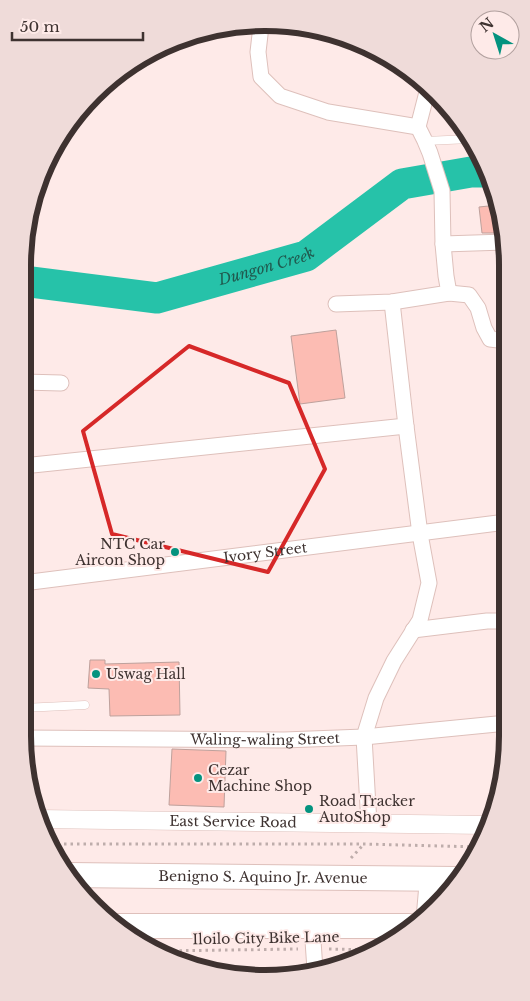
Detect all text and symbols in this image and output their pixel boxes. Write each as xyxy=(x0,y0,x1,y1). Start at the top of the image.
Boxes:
scale bar xyxy=(12,10,144,42)
north arrow xyxy=(470,10,520,60)
text: N xyxy=(476,14,498,36)
text: 50 m xyxy=(20,17,60,36)
water label: Dungon Creek xyxy=(215,243,318,289)
place label: NTC Car Aircon Shop xyxy=(74,535,165,569)
street label: Ivory Street xyxy=(222,538,309,567)
marker: NTC Car Aircon Shop xyxy=(169,546,181,558)
place label: Uswag Hall xyxy=(106,665,186,683)
marker: Uswag Hall xyxy=(90,668,102,680)
street label: Waling-waling Street xyxy=(189,729,341,749)
place label: Cezar Machine Shop xyxy=(208,761,312,795)
marker: Cezar Machine Shop xyxy=(192,772,204,784)
place label: Road Tracker AutoShop xyxy=(318,792,415,826)
marker: Road Tracker AutoShop xyxy=(303,803,315,815)
street label: East Service Road xyxy=(169,812,297,831)
street label: Benigno S. Aquino Jr. Avenue xyxy=(158,867,368,887)
street label: Iloilo City Bike Lane xyxy=(192,928,340,948)

